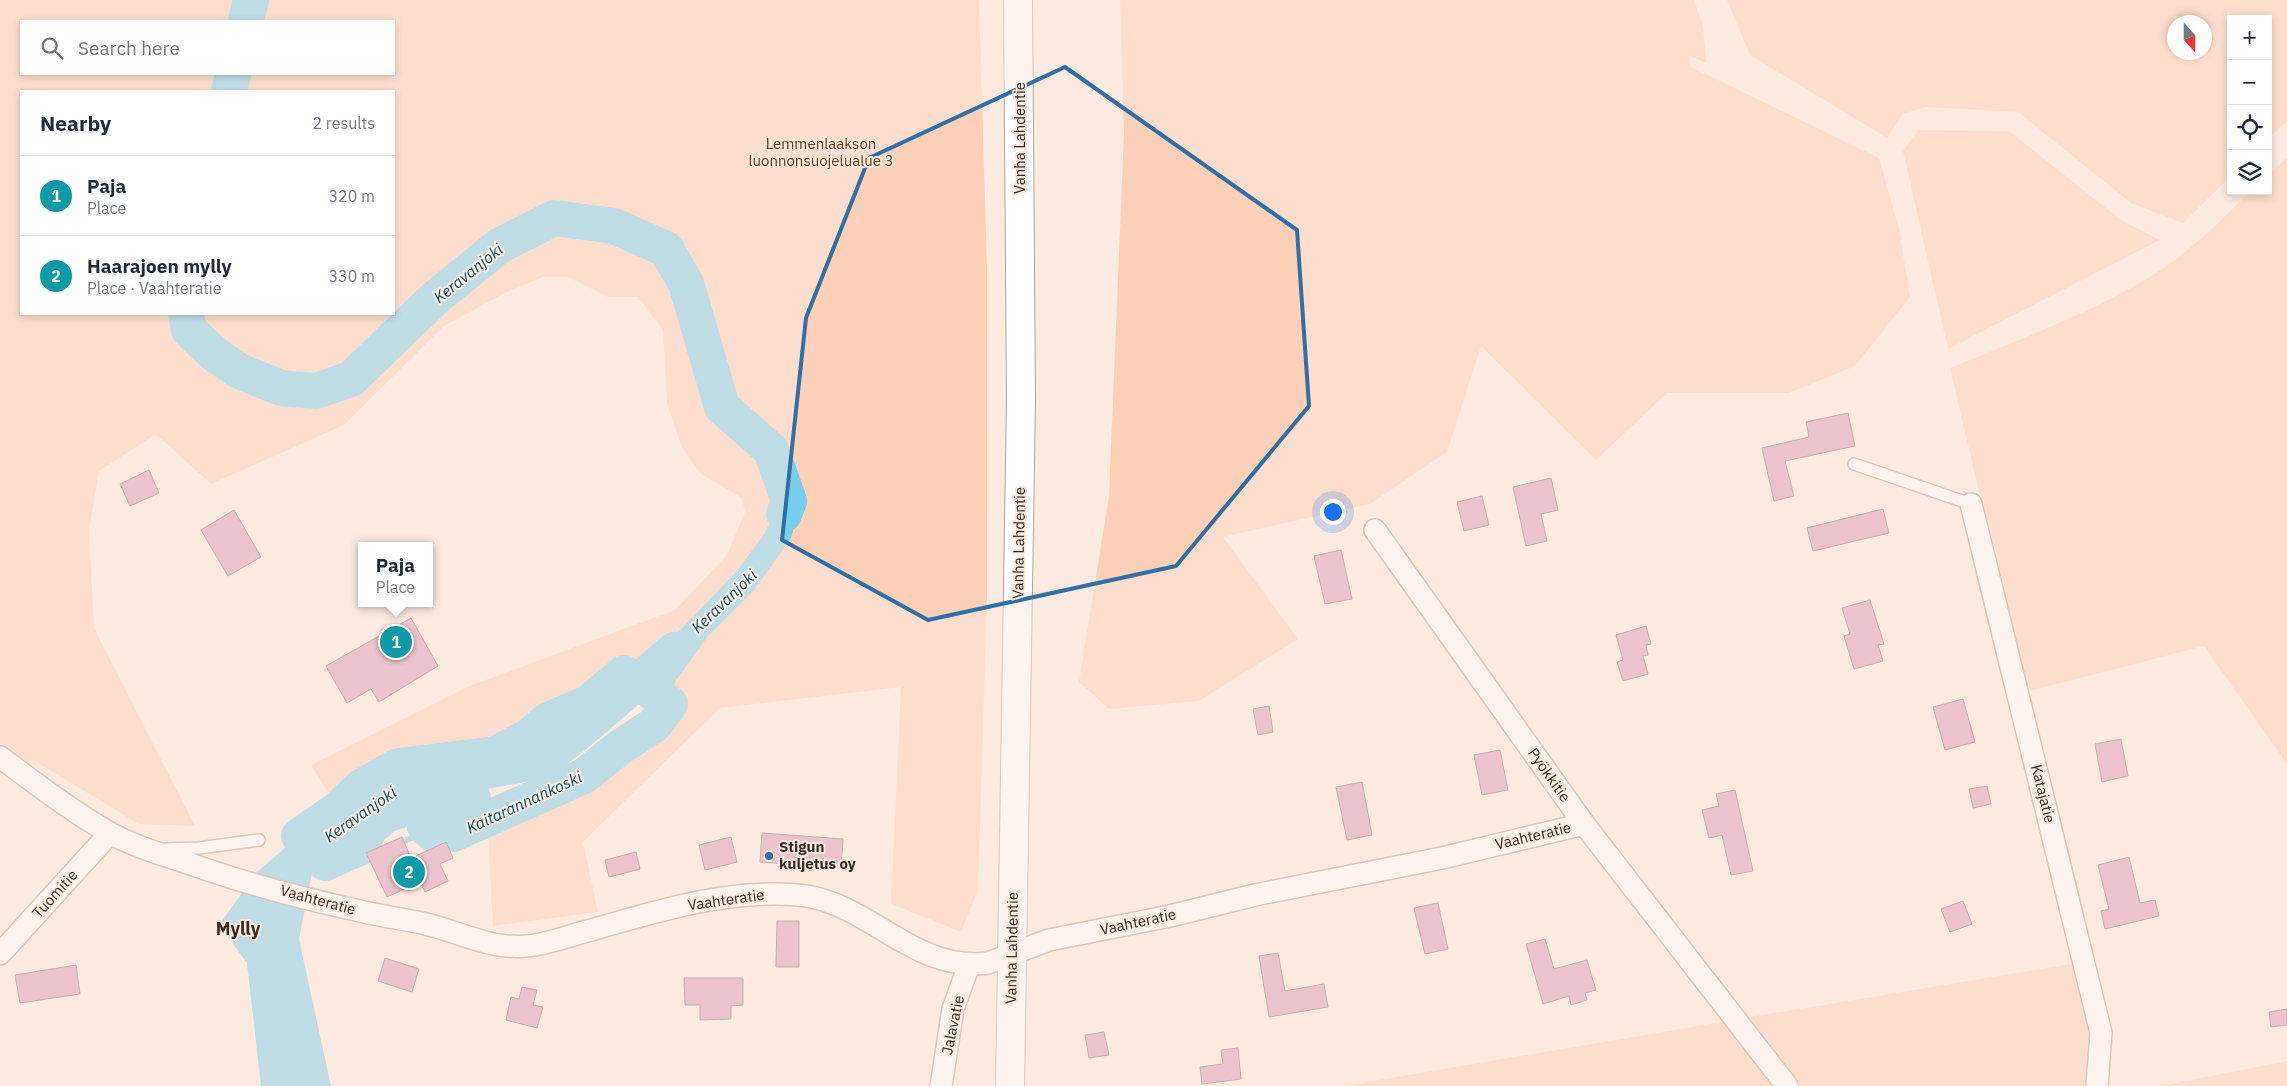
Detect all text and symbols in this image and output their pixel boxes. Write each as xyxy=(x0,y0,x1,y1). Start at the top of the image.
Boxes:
north arrow xyxy=(2167,15,2212,60)
map controls xyxy=(2227,15,2272,195)
button: + xyxy=(2227,15,2272,60)
search box xyxy=(20,20,395,75)
icon: search xyxy=(38,34,66,62)
text: Search here xyxy=(78,36,180,60)
button: − xyxy=(2227,60,2272,105)
street label: Vanha Lahdentie xyxy=(1010,82,1029,194)
button: locate xyxy=(2227,105,2272,150)
text: Nearby xyxy=(40,109,111,137)
text: 2 results xyxy=(312,113,375,133)
park label: Lemmenlaakson luonnonsuojelualue 3 xyxy=(748,134,894,170)
button: layers xyxy=(2227,150,2272,195)
text: Paja xyxy=(87,174,126,198)
text: 1 xyxy=(51,186,61,206)
text: 320 m xyxy=(328,186,375,206)
text: Place xyxy=(87,198,126,218)
water label: Keravanjoki xyxy=(429,238,507,307)
text: Haarajoen mylly xyxy=(87,254,232,278)
text: 2 xyxy=(51,266,61,286)
text: 330 m xyxy=(328,266,375,286)
text: Place · Vaahteratie xyxy=(87,278,222,298)
street label: Vanha Lahdentie xyxy=(1008,487,1029,599)
your location xyxy=(1320,499,1346,525)
popup xyxy=(358,542,433,607)
text: Paja xyxy=(376,553,415,577)
water label: Keravanjoki xyxy=(687,564,762,637)
text: Place xyxy=(376,577,415,597)
pin: 1 xyxy=(380,623,412,661)
street label: Pyökkitie xyxy=(1524,744,1575,805)
street label: Katajatie xyxy=(2027,763,2060,825)
water label: Kaitarannankoski xyxy=(463,766,586,838)
water label: Keravanjoki xyxy=(320,781,401,846)
street label: Vaahteratie xyxy=(1493,818,1573,853)
place label: Stigun kuljetus oy xyxy=(779,837,856,873)
marker: Stigun kuljetus oy xyxy=(763,850,775,862)
pin: 2 xyxy=(393,853,425,891)
street label: Tuomitie xyxy=(28,865,81,922)
street label: Vaahteratie xyxy=(278,880,358,919)
street label: Vaahteratie xyxy=(686,885,766,914)
street label: Vanha Lahdentie xyxy=(1001,892,1022,1004)
street label: Vaahteratie xyxy=(1098,904,1178,939)
district label: Mylly xyxy=(216,917,261,940)
street label: Jalavatie xyxy=(937,994,968,1056)

